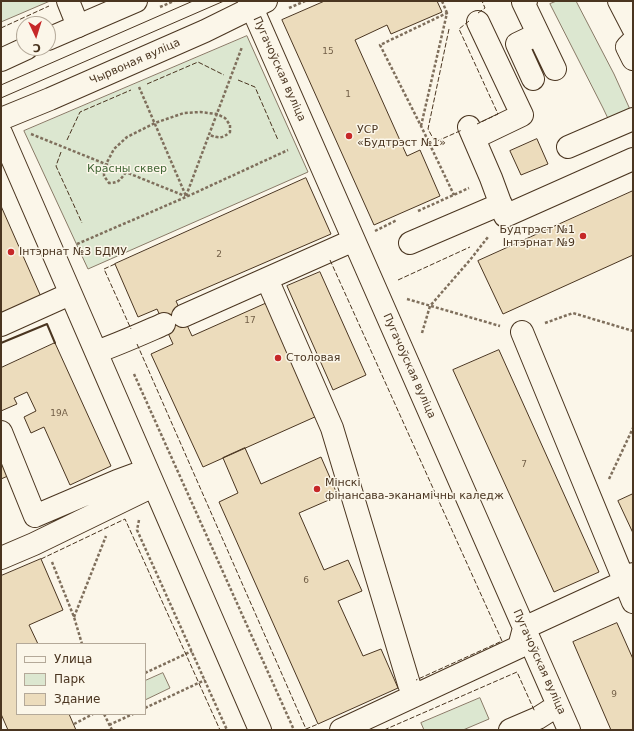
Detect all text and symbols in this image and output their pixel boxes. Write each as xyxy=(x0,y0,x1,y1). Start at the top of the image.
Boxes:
street label: Пугачоўская вуліца xyxy=(250,14,308,124)
north arrow xyxy=(16,16,56,56)
street label: Чырвоная вуліца xyxy=(88,36,182,88)
text: С xyxy=(32,41,41,54)
house number: 15 xyxy=(322,47,334,57)
house number: 1 xyxy=(345,90,351,100)
place label: УСР «Будтрэст №1» xyxy=(357,123,446,149)
marker: УСР «Будтрэст №1» xyxy=(344,131,354,141)
park label: Красны сквер xyxy=(87,162,167,176)
place label: Будтрэст №1 Інтэрнат №9 xyxy=(500,223,575,249)
marker: Будтрэст №1 Інтэрнат №9 xyxy=(578,231,588,241)
place label: Інтэрнат №3 БДМУ xyxy=(19,245,127,259)
marker: Інтэрнат №3 БДМУ xyxy=(6,247,16,257)
house number: 2 xyxy=(216,250,222,260)
street label: Пугачоўская вуліца xyxy=(380,311,438,421)
house number: 17 xyxy=(244,316,256,326)
place label: Столовая xyxy=(286,351,340,365)
marker: Столовая xyxy=(273,353,283,363)
house number: 19А xyxy=(50,409,68,419)
house number: 7 xyxy=(521,460,527,470)
place label: Мінскі фінансава-эканамічны каледж xyxy=(325,476,504,502)
marker: Мінскі фінансава-эканамічны каледж xyxy=(312,484,322,494)
house number: 6 xyxy=(303,576,309,586)
street label: Пугачоўская вуліца xyxy=(510,607,568,717)
legend xyxy=(16,643,146,715)
text: Улица xyxy=(54,652,92,666)
text: Парк xyxy=(54,672,85,686)
house number: 9 xyxy=(611,690,617,700)
text: Здание xyxy=(54,692,100,706)

